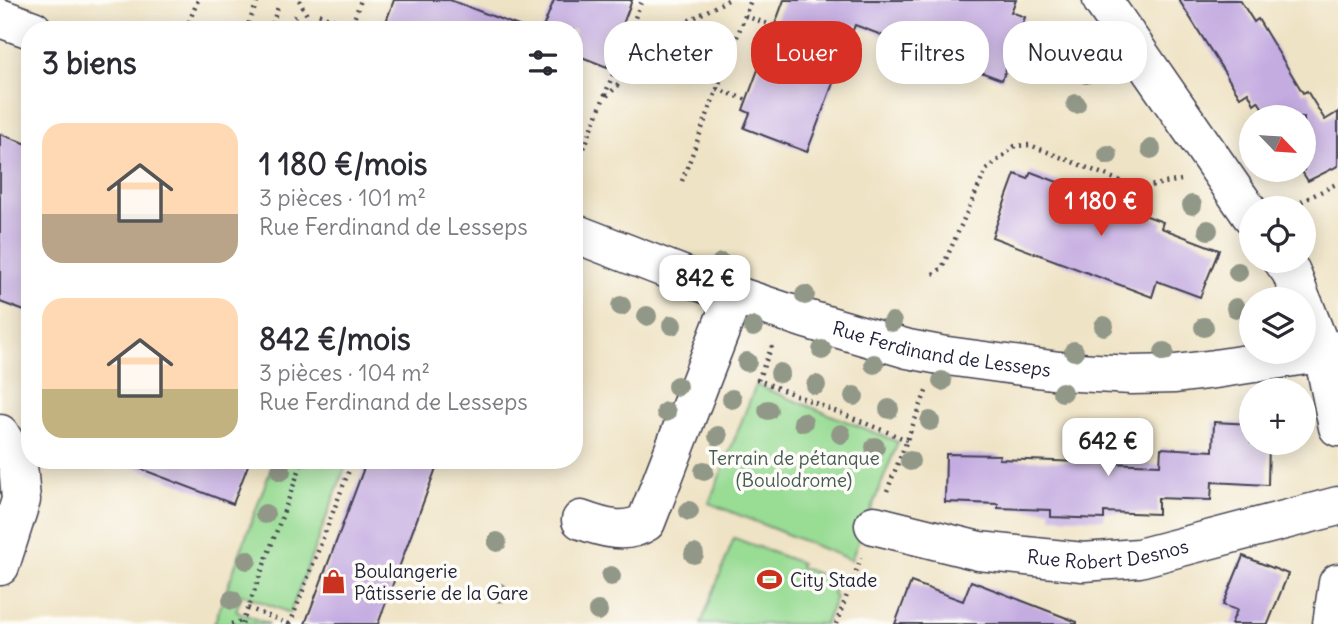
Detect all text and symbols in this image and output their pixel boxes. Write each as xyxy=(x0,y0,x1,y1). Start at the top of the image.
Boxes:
chip: Acheter xyxy=(604,21,737,84)
chip: Louer xyxy=(751,21,862,84)
chip: Filtres xyxy=(876,21,989,84)
chip: Nouveau xyxy=(1003,21,1147,84)
text: 3 biens xyxy=(42,44,137,82)
icon: filters xyxy=(524,44,562,82)
north arrow xyxy=(1239,105,1316,182)
map controls xyxy=(1239,105,1316,455)
text: 1 180 €/mois xyxy=(259,145,427,183)
icon: home xyxy=(98,151,182,235)
pin: 1 180 € xyxy=(1036,178,1166,238)
text: 3 pièces · 101 m² xyxy=(259,183,426,212)
text: 1 180 € xyxy=(1065,186,1137,215)
button: locate xyxy=(1239,196,1316,273)
text: Rue Ferdinand de Lesseps xyxy=(259,212,528,241)
pin: 842 € xyxy=(656,256,754,315)
text: 842 € xyxy=(675,263,735,292)
button: layers xyxy=(1239,287,1316,364)
street label: Rue Ferdinand de Lesseps xyxy=(830,315,1052,382)
text: 842 €/mois xyxy=(259,320,411,358)
icon: home xyxy=(98,326,182,410)
text: 3 pièces · 104 m² xyxy=(259,358,430,387)
button: + xyxy=(1239,378,1316,455)
text: Rue Ferdinand de Lesseps xyxy=(259,387,528,416)
pin: 642 € xyxy=(1059,419,1157,478)
text: 642 € xyxy=(1078,426,1138,455)
park label: Terrain de pétanque (Boulodrome) xyxy=(708,446,880,492)
street label: Rue Robert Desnos xyxy=(1026,534,1191,574)
place label: Boulangerie Pâtisserie de la Gare xyxy=(354,559,528,605)
sports icon: City Stade xyxy=(756,566,784,594)
shop icon: Boulangerie Pâtisserie de la Gare xyxy=(320,568,348,596)
place label: City Stade xyxy=(790,568,877,592)

